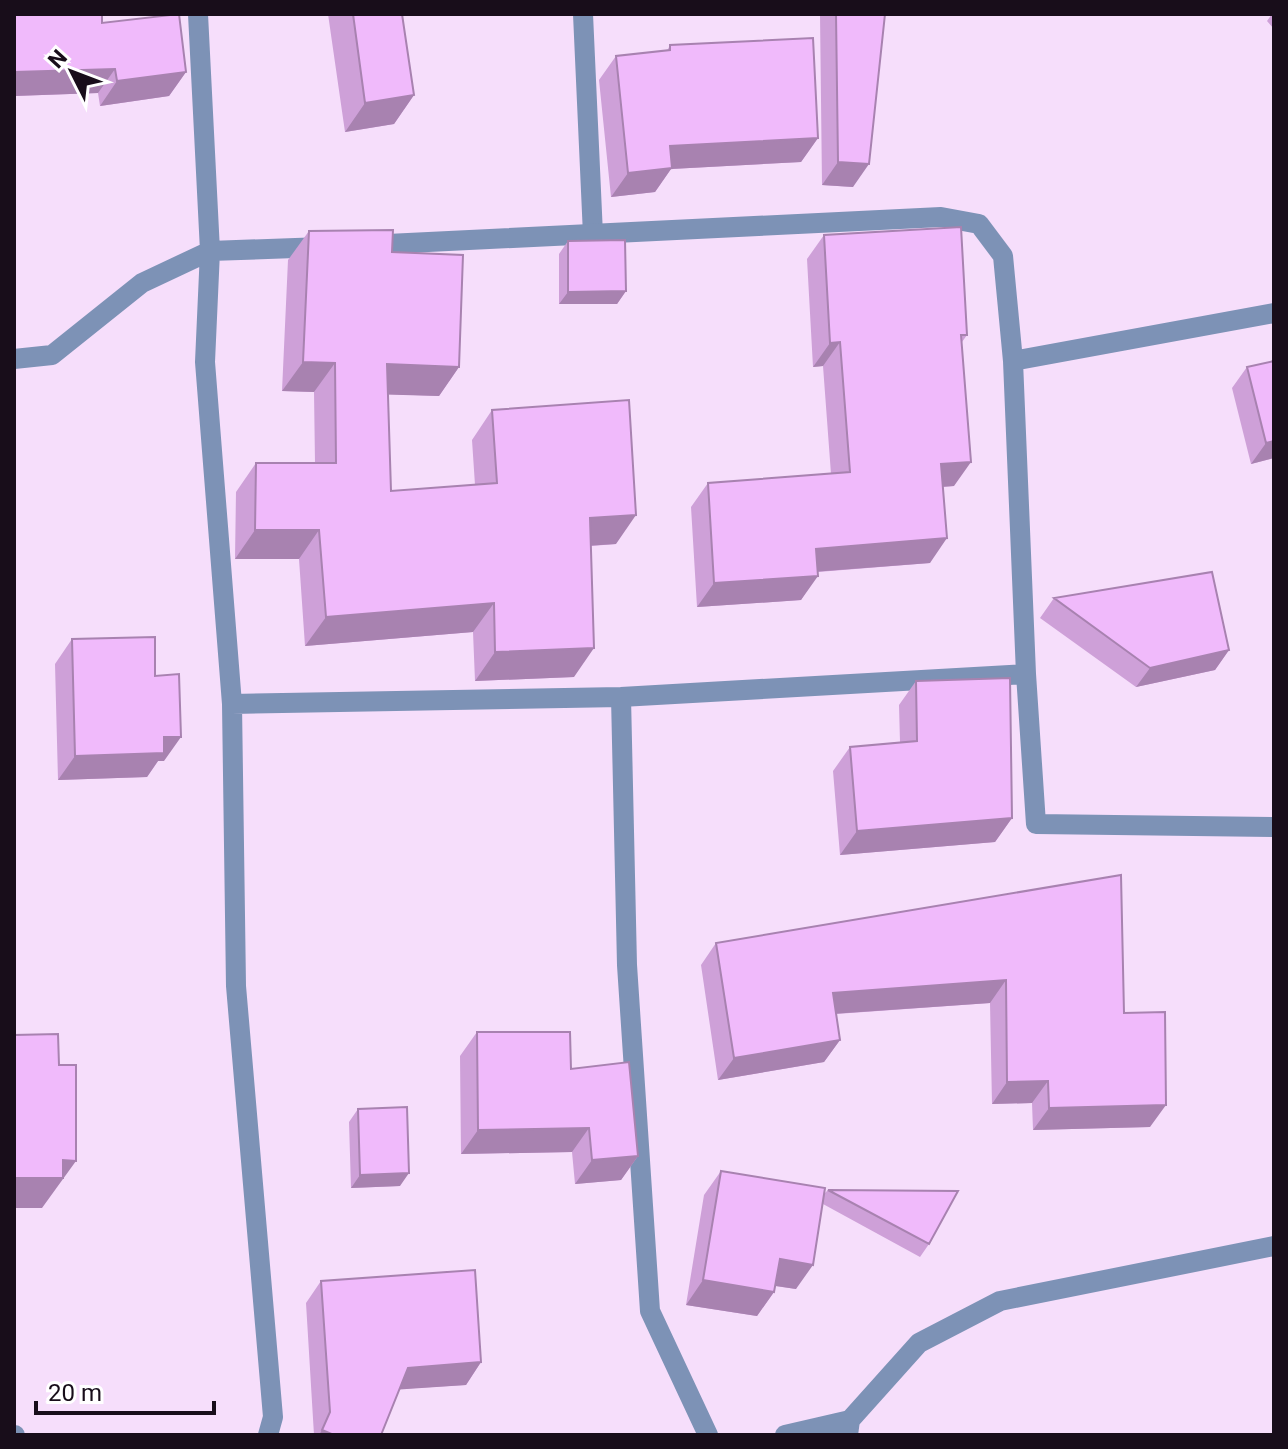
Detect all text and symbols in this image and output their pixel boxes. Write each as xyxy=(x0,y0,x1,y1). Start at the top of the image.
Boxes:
north arrow xyxy=(32,32,112,112)
text: N xyxy=(43,45,72,73)
scale bar xyxy=(36,1365,214,1415)
text: 20 m xyxy=(48,1379,102,1407)

